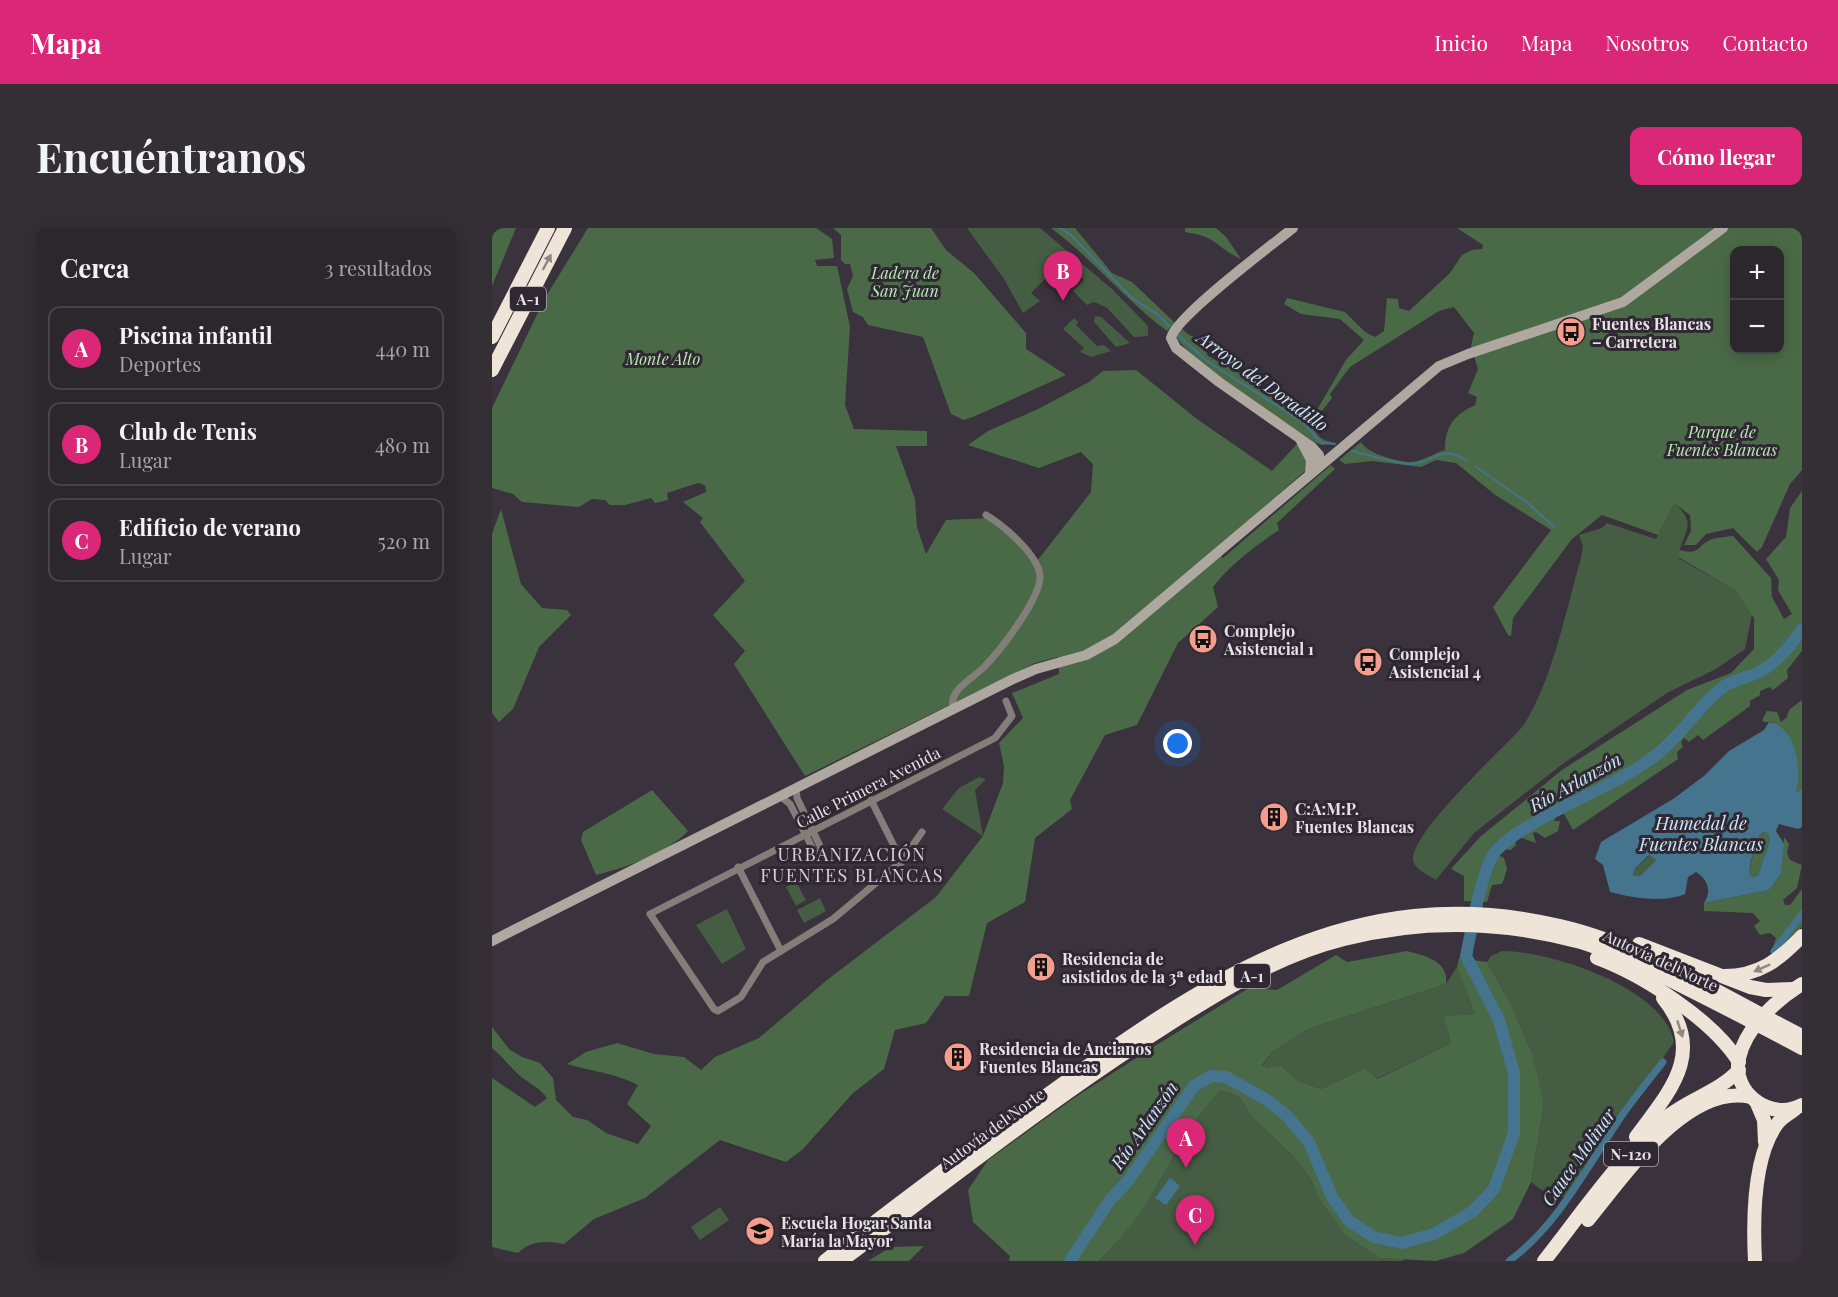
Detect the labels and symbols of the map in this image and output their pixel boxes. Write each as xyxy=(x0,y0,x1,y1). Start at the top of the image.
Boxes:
pin: B xyxy=(1044,251,1082,301)
one-way arrow xyxy=(542,253,552,270)
park label: Ladera de San Juan xyxy=(870,262,939,301)
road number: A-1 xyxy=(510,287,546,311)
place label: Fuentes Blancas – Carretera xyxy=(1592,313,1711,352)
bus stop icon: Fuentes Blancas – Carretera xyxy=(1555,316,1587,348)
water label: Arroyo del Doradillo xyxy=(1191,324,1333,437)
park label: Monte Alto xyxy=(625,348,700,369)
park label: Parque de Fuentes Blancas xyxy=(1666,421,1777,460)
place label: Complejo Asistencial 1 xyxy=(1223,620,1314,659)
bus stop icon: Complejo Asistencial 1 xyxy=(1187,623,1219,655)
place label: Complejo Asistencial 4 xyxy=(1388,643,1481,682)
bus stop icon: Complejo Asistencial 4 xyxy=(1352,646,1384,678)
your location xyxy=(1163,729,1192,758)
street label: Calle Primera Avenida xyxy=(792,741,944,832)
water label: Río Arlanzón xyxy=(1524,747,1625,818)
place label: C:A:M:P. Fuentes Blancas xyxy=(1295,798,1414,837)
building icon: C:A:M:P. Fuentes Blancas xyxy=(1258,801,1290,833)
water label: Humedal de Fuentes Blancas xyxy=(1638,811,1763,856)
district label: URBANIZACIÓN FUENTES BLANCAS xyxy=(760,842,944,887)
street label: Autovía del Norte xyxy=(1599,924,1722,996)
place label: Residencia de asistidos de la 3ª edad xyxy=(1062,948,1224,987)
building icon: Residencia de asistidos de la 3ª edad xyxy=(1025,951,1057,983)
one-way arrow xyxy=(1752,963,1770,973)
road number: A-1 xyxy=(1234,964,1270,988)
one-way arrow xyxy=(1675,1020,1685,1038)
place label: Residencia de Ancianos Fuentes Blancas xyxy=(979,1038,1152,1077)
building icon: Residencia de Ancianos Fuentes Blancas xyxy=(942,1041,974,1073)
water label: Río Arlanzón xyxy=(1104,1076,1183,1174)
street label: Autovía del Norte xyxy=(935,1083,1048,1174)
water label: Cauce Molinar xyxy=(1536,1102,1621,1210)
pin: A xyxy=(1166,1118,1206,1168)
road number: N-120 xyxy=(1604,1142,1658,1166)
pin: C xyxy=(1176,1196,1214,1245)
place label: Escuela Hogar Santa María la Mayor xyxy=(781,1212,933,1251)
school or university icon: Escuela Hogar Santa María la Mayor xyxy=(744,1215,776,1247)

